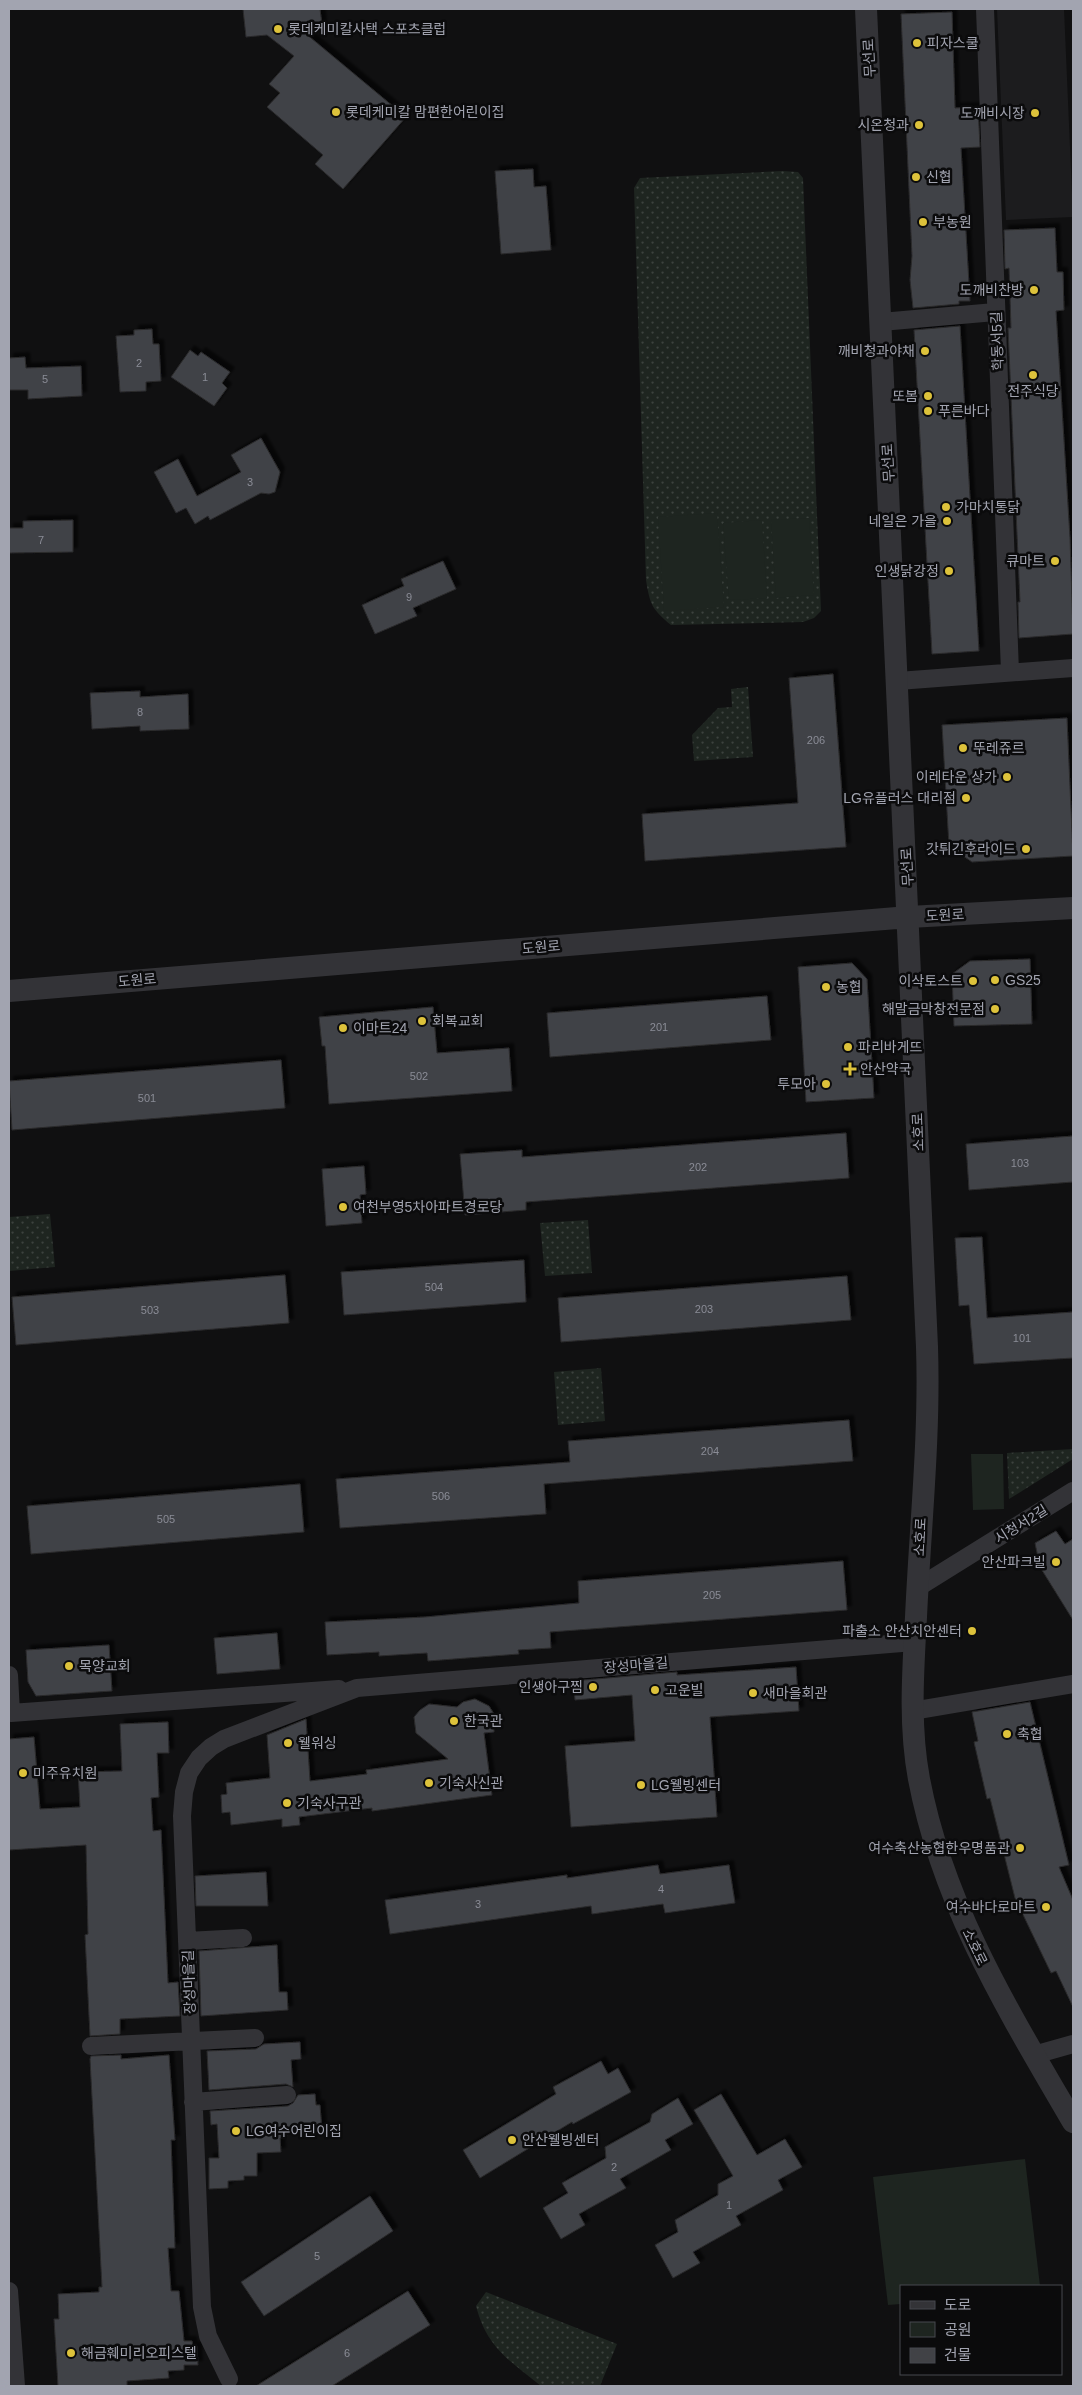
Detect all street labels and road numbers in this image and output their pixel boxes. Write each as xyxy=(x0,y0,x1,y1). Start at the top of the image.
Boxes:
street label: 무선로 xyxy=(860,38,878,78)
street label: 학동서5길 xyxy=(988,311,1006,371)
street label: 무선로 xyxy=(879,443,897,483)
street label: 무선로 xyxy=(898,847,916,887)
street label: 도원로 xyxy=(925,906,965,924)
street label: 도원로 xyxy=(521,937,561,957)
street label: 도원로 xyxy=(117,970,157,990)
street label: 소호로 xyxy=(909,1112,927,1152)
street label: 시청서2길 xyxy=(992,1502,1050,1546)
street label: 소호로 xyxy=(911,1517,929,1557)
street label: 장성마을길 xyxy=(603,1654,669,1676)
street label: 소호로 xyxy=(959,1926,991,1968)
street label: 장성마을길 xyxy=(180,1950,198,2014)

